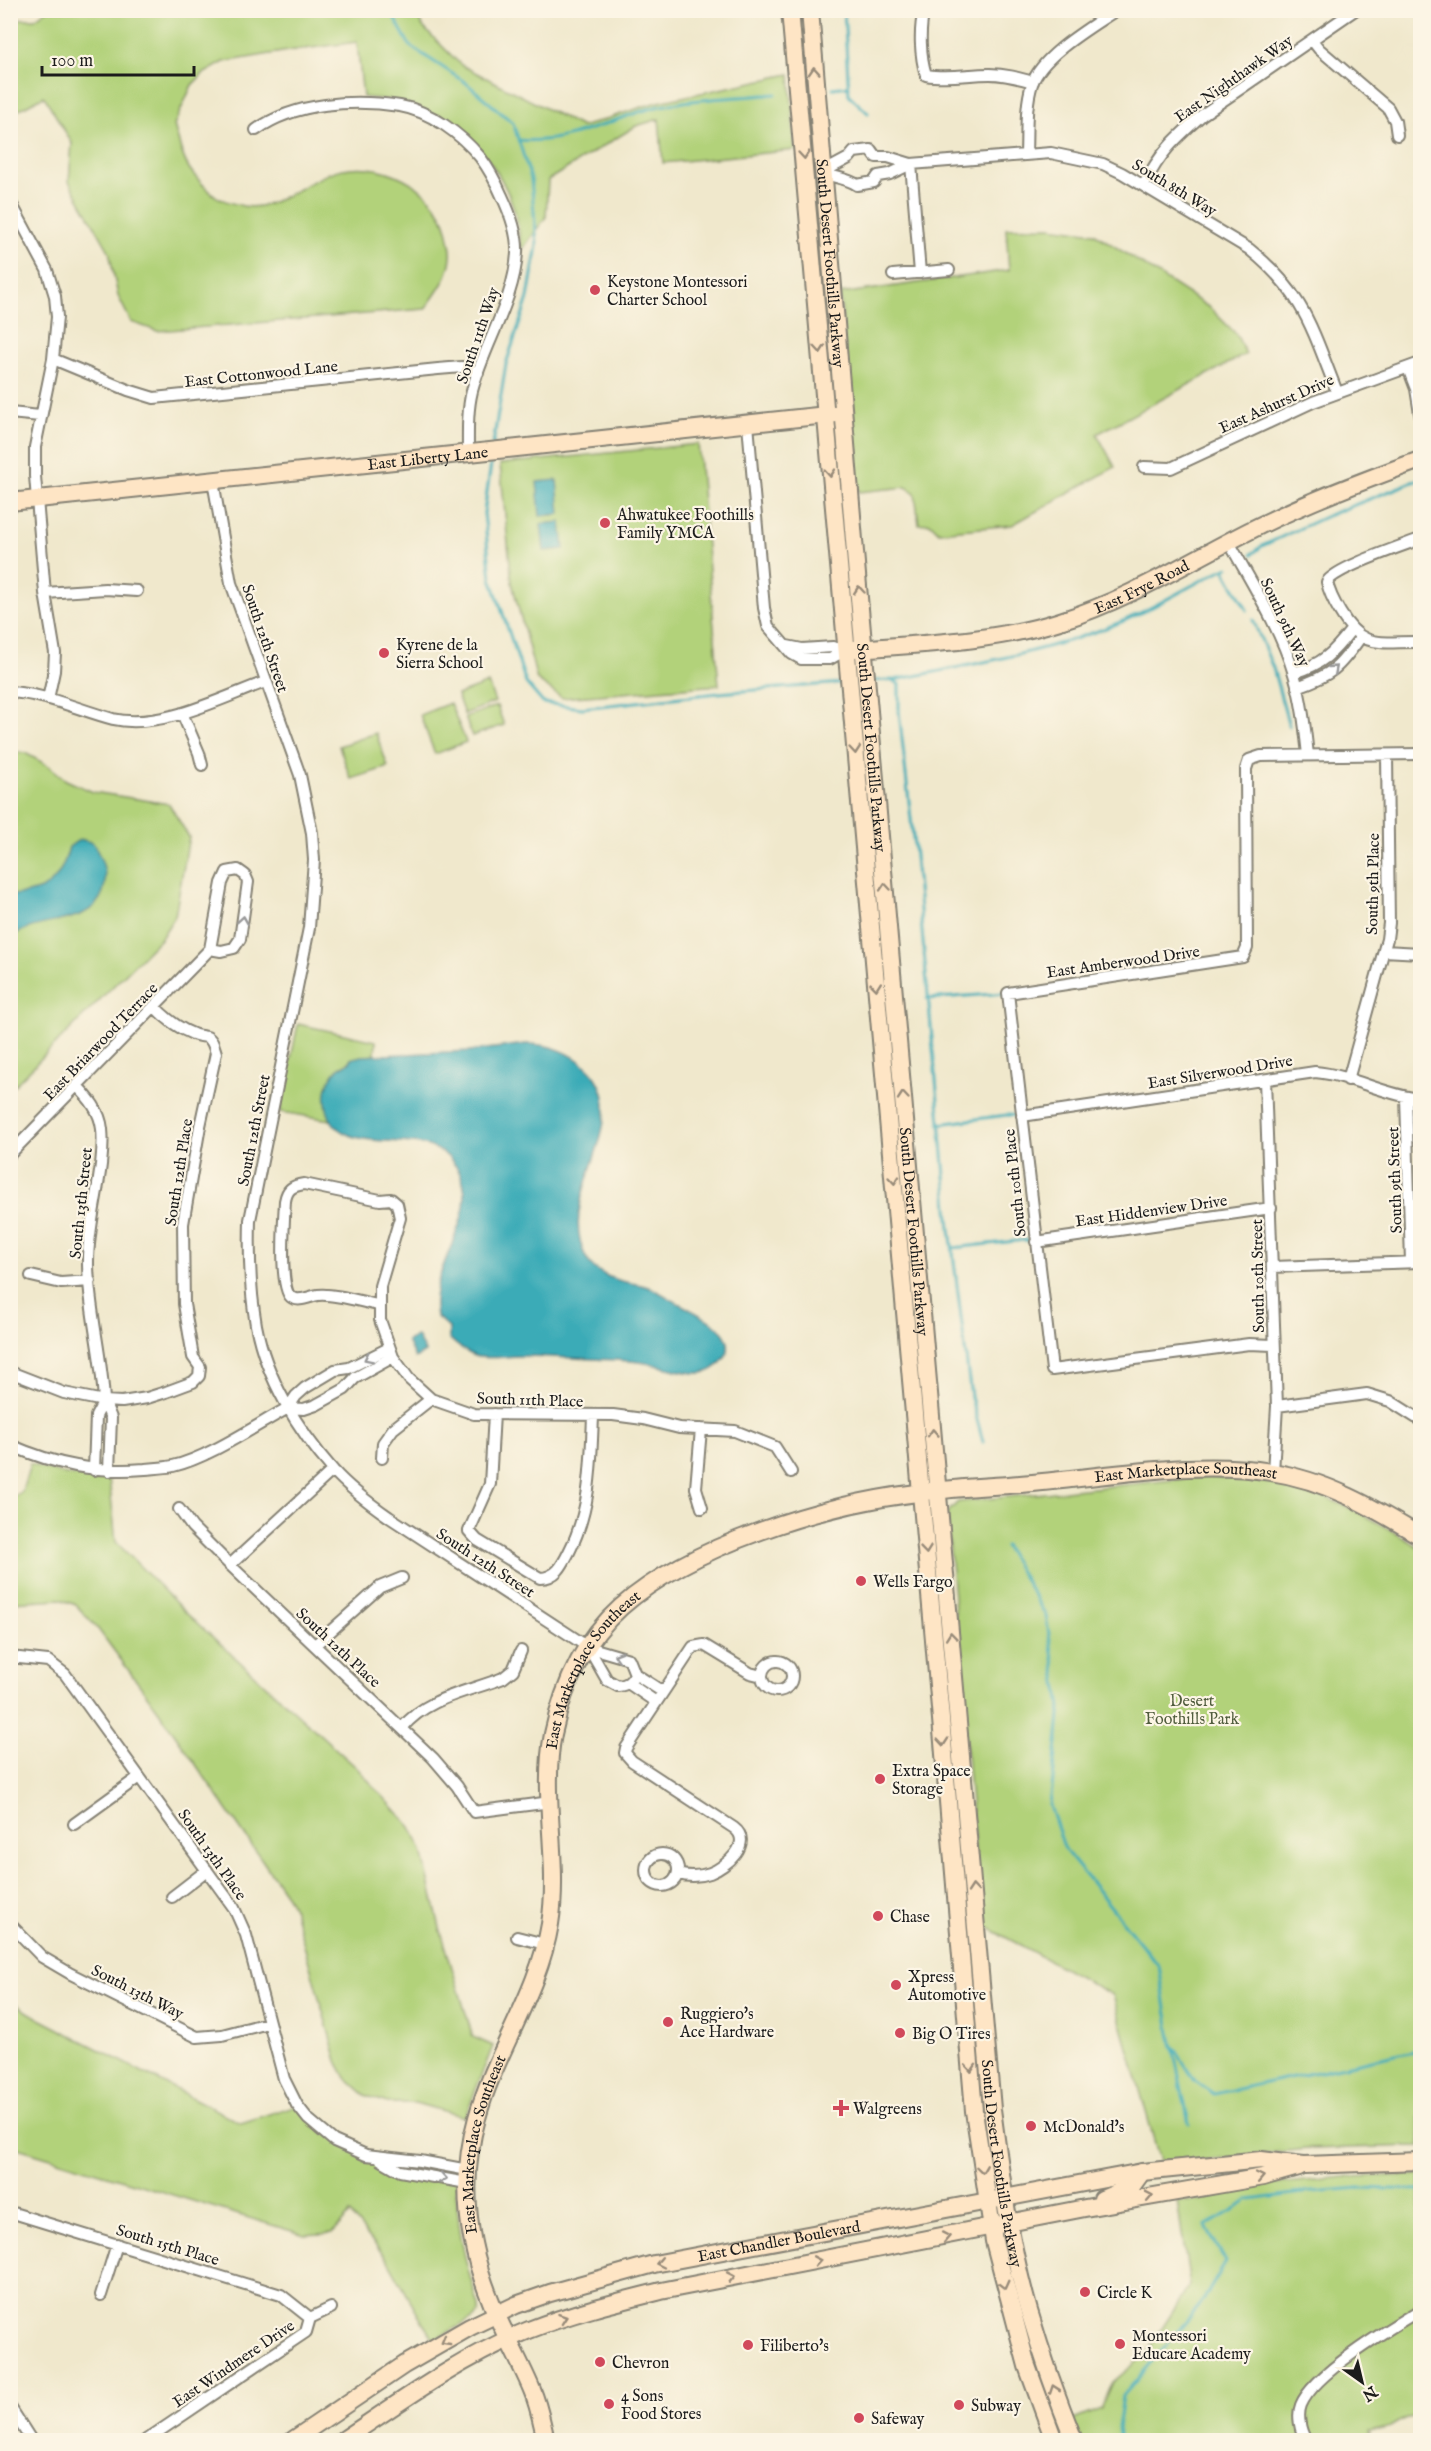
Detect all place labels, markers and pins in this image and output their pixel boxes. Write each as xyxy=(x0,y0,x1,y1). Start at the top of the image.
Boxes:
place label: Keystone Montessori Charter School xyxy=(607,273,748,311)
marker: Keystone Montessori Charter School xyxy=(588,283,602,297)
place label: Ahwatukee Foothills Family YMCA xyxy=(616,506,754,544)
marker: Ahwatukee Foothills Family YMCA xyxy=(598,516,612,530)
place label: Kyrene de la Sierra School xyxy=(396,636,484,674)
marker: Kyrene de la Sierra School xyxy=(377,646,391,660)
place label: Wells Fargo xyxy=(873,1573,953,1593)
marker: Wells Fargo xyxy=(854,1574,868,1588)
place label: Extra Space Storage xyxy=(892,1762,971,1800)
marker: Extra Space Storage xyxy=(873,1772,887,1786)
place label: Chase xyxy=(890,1908,930,1928)
marker: Chase xyxy=(871,1909,885,1923)
place label: Xpress Automotive xyxy=(907,1968,986,2006)
marker: Xpress Automotive xyxy=(889,1978,903,1992)
place label: Ruggiero's Ace Hardware xyxy=(679,2005,774,2043)
marker: Ruggiero's Ace Hardware xyxy=(661,2015,675,2029)
place label: Big O Tires xyxy=(912,2025,991,2045)
marker: Big O Tires xyxy=(893,2026,907,2040)
place label: Walgreens xyxy=(853,2100,922,2120)
marker: Walgreens xyxy=(834,2101,848,2115)
place label: McDonald's xyxy=(1043,2118,1125,2138)
marker: McDonald's xyxy=(1024,2119,1038,2133)
place label: Circle K xyxy=(1097,2284,1153,2304)
marker: Circle K xyxy=(1078,2285,1092,2299)
place label: Montessori Educare Academy xyxy=(1132,2327,1251,2365)
place label: Filiberto's xyxy=(760,2337,829,2357)
marker: Montessori Educare Academy xyxy=(1113,2337,1127,2351)
marker: Filiberto's xyxy=(741,2338,755,2352)
place label: Chevron xyxy=(612,2354,670,2374)
marker: Chevron xyxy=(593,2355,607,2369)
place label: 4 Sons Food Stores xyxy=(621,2387,702,2425)
marker: 4 Sons Food Stores xyxy=(602,2397,616,2411)
place label: Subway xyxy=(971,2397,1021,2417)
marker: Subway xyxy=(952,2398,966,2412)
place label: Safeway xyxy=(871,2410,924,2430)
marker: Safeway xyxy=(852,2411,866,2425)

